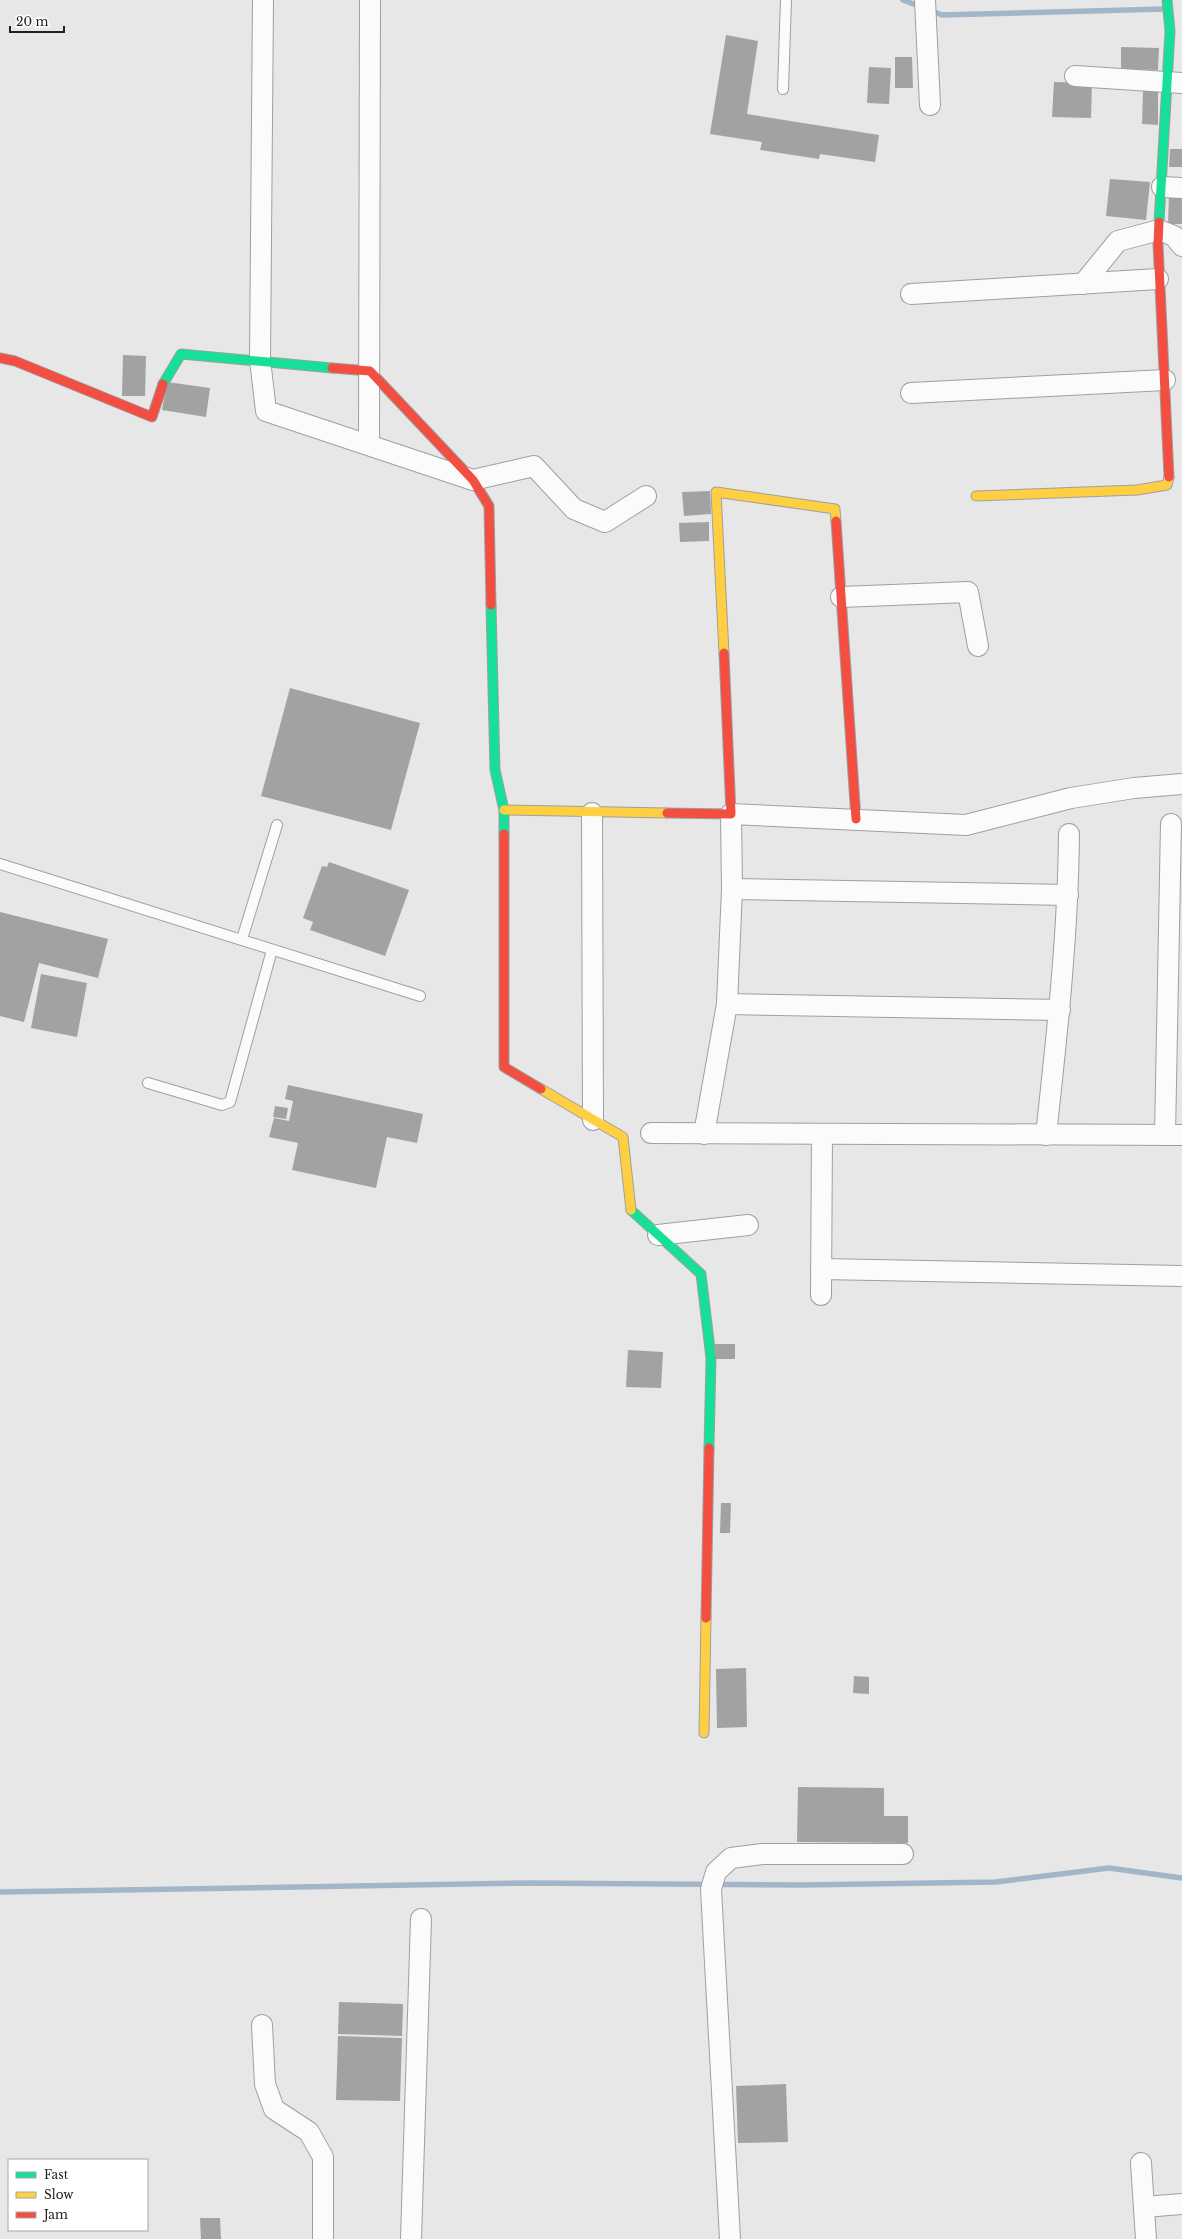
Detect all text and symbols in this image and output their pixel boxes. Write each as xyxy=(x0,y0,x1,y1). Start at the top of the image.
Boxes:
scale bar xyxy=(10,8,64,34)
text: 20 m xyxy=(16,14,48,29)
legend xyxy=(8,2159,148,2231)
text: Fast xyxy=(44,2167,69,2182)
text: Slow xyxy=(44,2187,74,2202)
text: Jam xyxy=(42,2207,68,2222)

